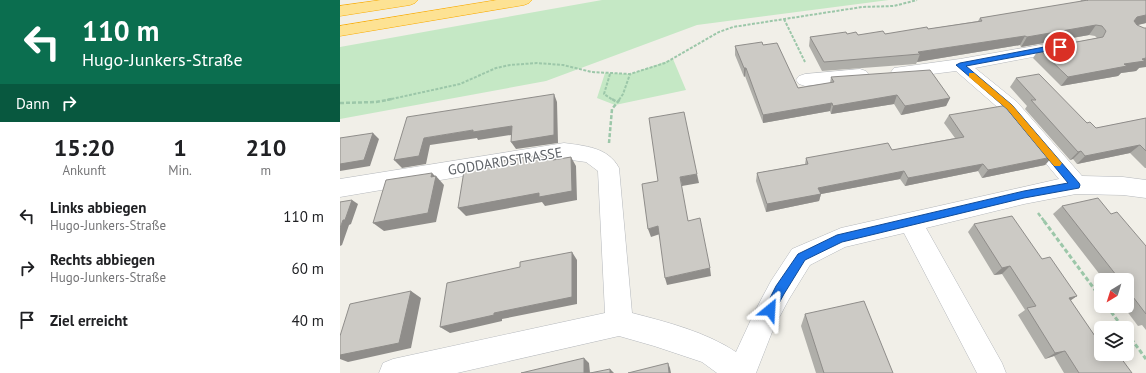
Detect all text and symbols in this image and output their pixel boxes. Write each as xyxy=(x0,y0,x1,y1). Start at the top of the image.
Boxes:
text: 110 m xyxy=(82,12,159,49)
icon: left xyxy=(16,16,68,68)
pin xyxy=(1043,30,1077,64)
icon: arrive xyxy=(1049,36,1071,58)
text: Hugo-Junkers-Straße xyxy=(82,48,243,71)
icon: right xyxy=(58,92,80,114)
text: Dann xyxy=(16,94,50,113)
text: 15:20 xyxy=(54,132,115,163)
text: 1 xyxy=(173,132,187,163)
text: 210 xyxy=(245,132,286,163)
street label: GODDARDSTRASSE xyxy=(447,143,563,179)
text: Ankunft xyxy=(62,162,106,179)
text: Min. xyxy=(168,162,192,179)
text: m xyxy=(261,162,271,179)
text: Links abbiegen xyxy=(50,198,146,217)
icon: left xyxy=(16,205,38,227)
text: 110 m xyxy=(283,207,324,226)
text: Hugo-Junkers-Straße xyxy=(50,217,166,234)
text: Rechts abbiegen xyxy=(50,250,155,269)
icon: right xyxy=(16,257,38,279)
text: 60 m xyxy=(291,259,324,278)
text: Hugo-Junkers-Straße xyxy=(50,269,166,286)
north arrow xyxy=(1094,273,1134,313)
map controls xyxy=(1094,273,1134,361)
position arrow xyxy=(749,289,791,331)
icon: arrive xyxy=(16,309,38,331)
text: Ziel erreicht xyxy=(50,311,128,330)
text: 40 m xyxy=(291,311,324,330)
button: layers xyxy=(1094,321,1134,361)

